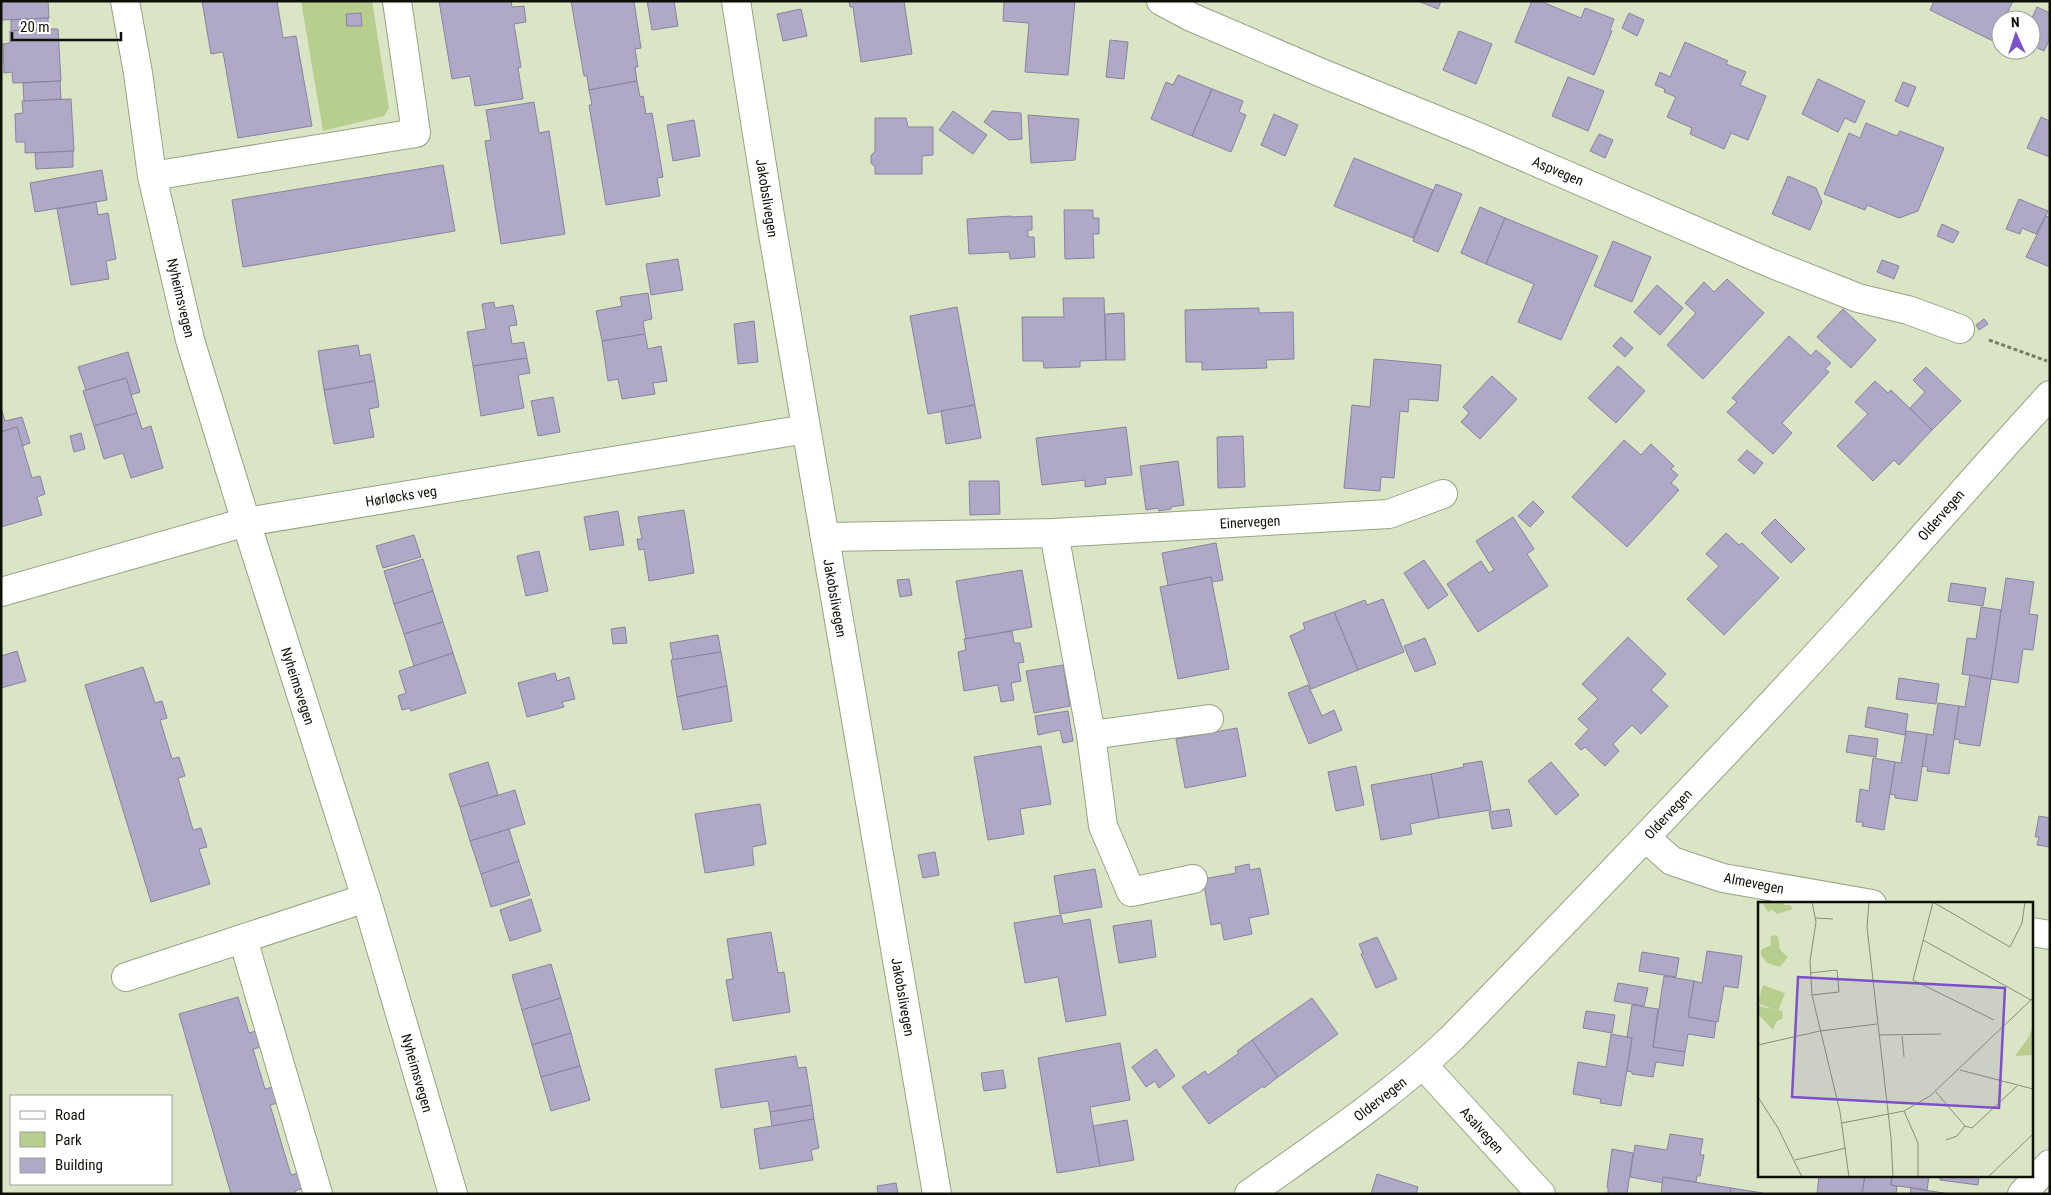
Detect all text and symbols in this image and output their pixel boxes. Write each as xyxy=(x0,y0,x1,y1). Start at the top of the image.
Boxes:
scale bar xyxy=(12,10,121,42)
north arrow xyxy=(1991,10,2041,60)
text: N xyxy=(2011,14,2020,30)
text: 20 m xyxy=(20,18,50,36)
street label: Aspvegen xyxy=(1530,153,1586,189)
street label: Jakobslivegen xyxy=(753,158,781,238)
street label: Nyheimsvegen xyxy=(164,257,198,339)
street label: Hørløcks veg xyxy=(364,482,438,510)
street label: Oldervegen xyxy=(1915,486,1967,544)
street label: Einervegen xyxy=(1219,512,1281,532)
street label: Jakobslivegen xyxy=(820,558,850,638)
street label: Nyheimsvegen xyxy=(278,645,318,727)
street label: Oldervegen xyxy=(1641,786,1695,842)
street label: Almevegen xyxy=(1723,869,1785,897)
inset map xyxy=(1758,902,2034,1178)
street label: Jakobslivegen xyxy=(888,957,918,1037)
street label: Nyheimsvegen xyxy=(398,1032,436,1114)
street label: Oldervegen xyxy=(1351,1074,1409,1124)
legend xyxy=(10,1095,172,1185)
street label: Asalvegen xyxy=(1457,1103,1507,1157)
text: Road xyxy=(55,1106,85,1124)
text: Park xyxy=(55,1131,82,1149)
text: Building xyxy=(55,1156,103,1174)

